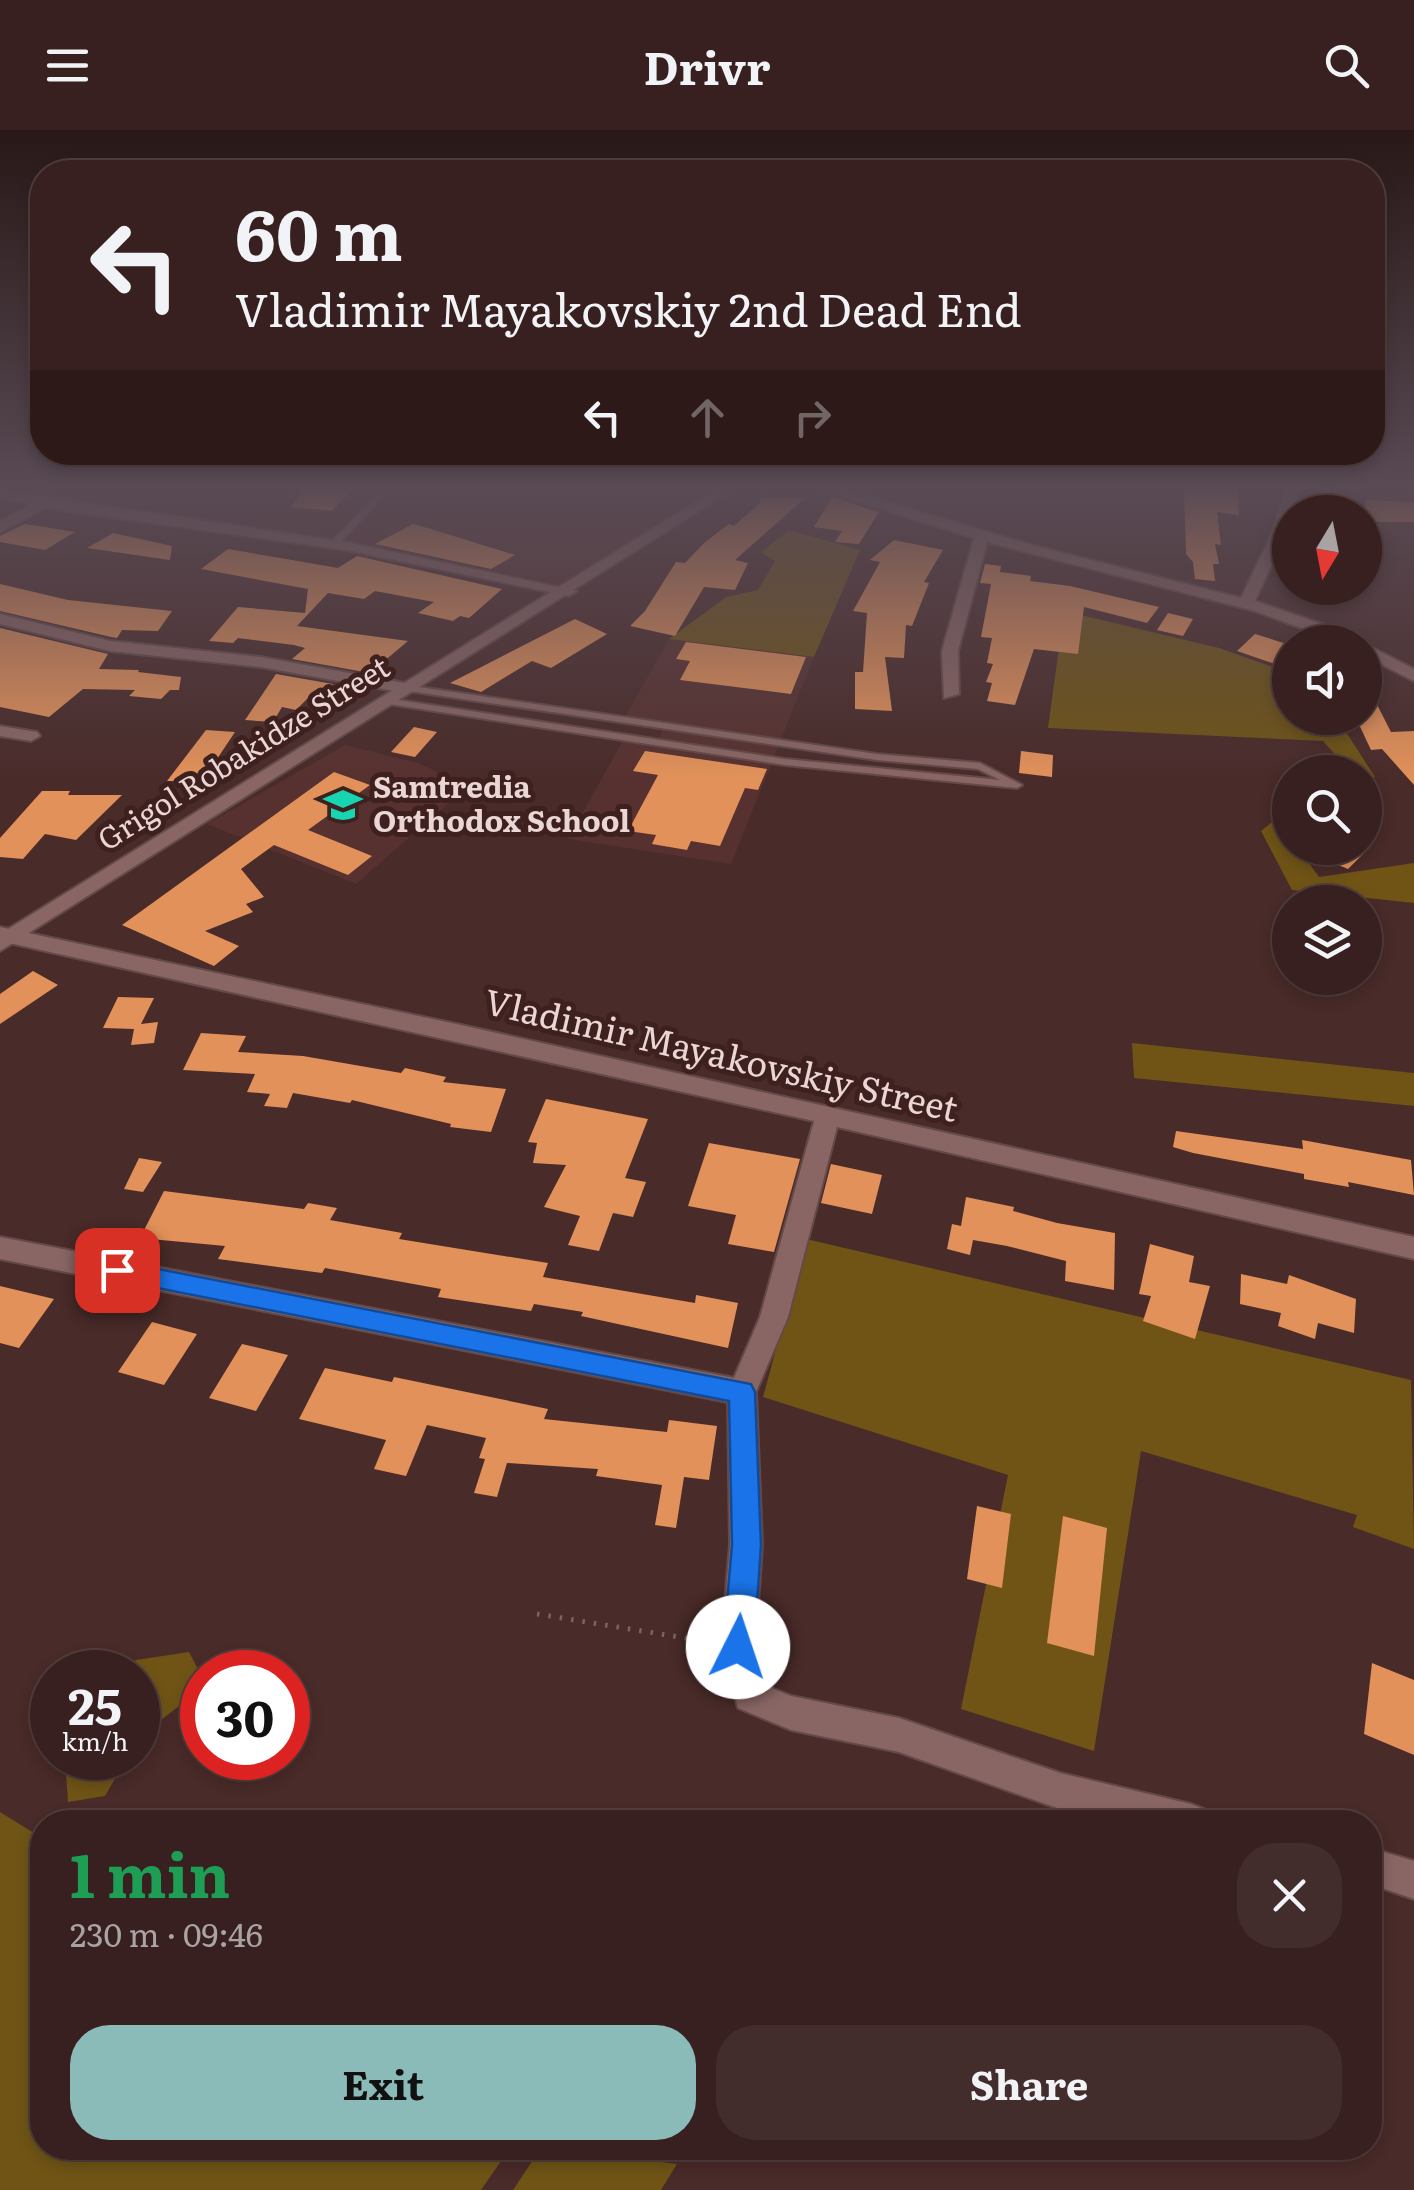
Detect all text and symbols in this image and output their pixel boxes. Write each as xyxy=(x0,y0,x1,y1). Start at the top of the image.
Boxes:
text: Drivr xyxy=(643,32,771,99)
icon: menu xyxy=(40,38,95,93)
icon: search xyxy=(1319,38,1374,93)
text: 60 m xyxy=(235,179,403,283)
icon: left xyxy=(70,200,200,330)
text: Vladimir Mayakovskiy 2nd Dead End xyxy=(235,274,1022,341)
icon: left xyxy=(575,390,630,445)
icon: ahead xyxy=(680,390,735,445)
icon: right xyxy=(785,390,840,445)
north arrow xyxy=(1272,495,1382,605)
map controls xyxy=(1272,495,1382,995)
button: sound xyxy=(1272,625,1382,735)
street label: Grigol Robakidze Street xyxy=(88,644,397,859)
button: search xyxy=(1272,755,1382,865)
place label: Samtredia Orthodox School xyxy=(373,763,630,841)
school or university icon: Samtredia Orthodox School xyxy=(322,784,364,826)
button: layers xyxy=(1272,885,1382,995)
street label: Vladimir Mayakovskiy Street xyxy=(480,973,963,1133)
pin xyxy=(75,1228,160,1313)
icon: arrive xyxy=(90,1243,145,1298)
position arrow xyxy=(686,1595,790,1699)
speed limit sign: 30 xyxy=(180,1650,310,1780)
text: 25 xyxy=(68,1666,122,1740)
text: km/h xyxy=(62,1722,128,1759)
text: 1 min xyxy=(70,1827,230,1916)
button: close xyxy=(1237,1843,1342,1948)
text: 230 m · 09:46 xyxy=(70,1909,263,1957)
button: Exit xyxy=(70,2025,696,2140)
button: Share xyxy=(716,2025,1342,2140)

